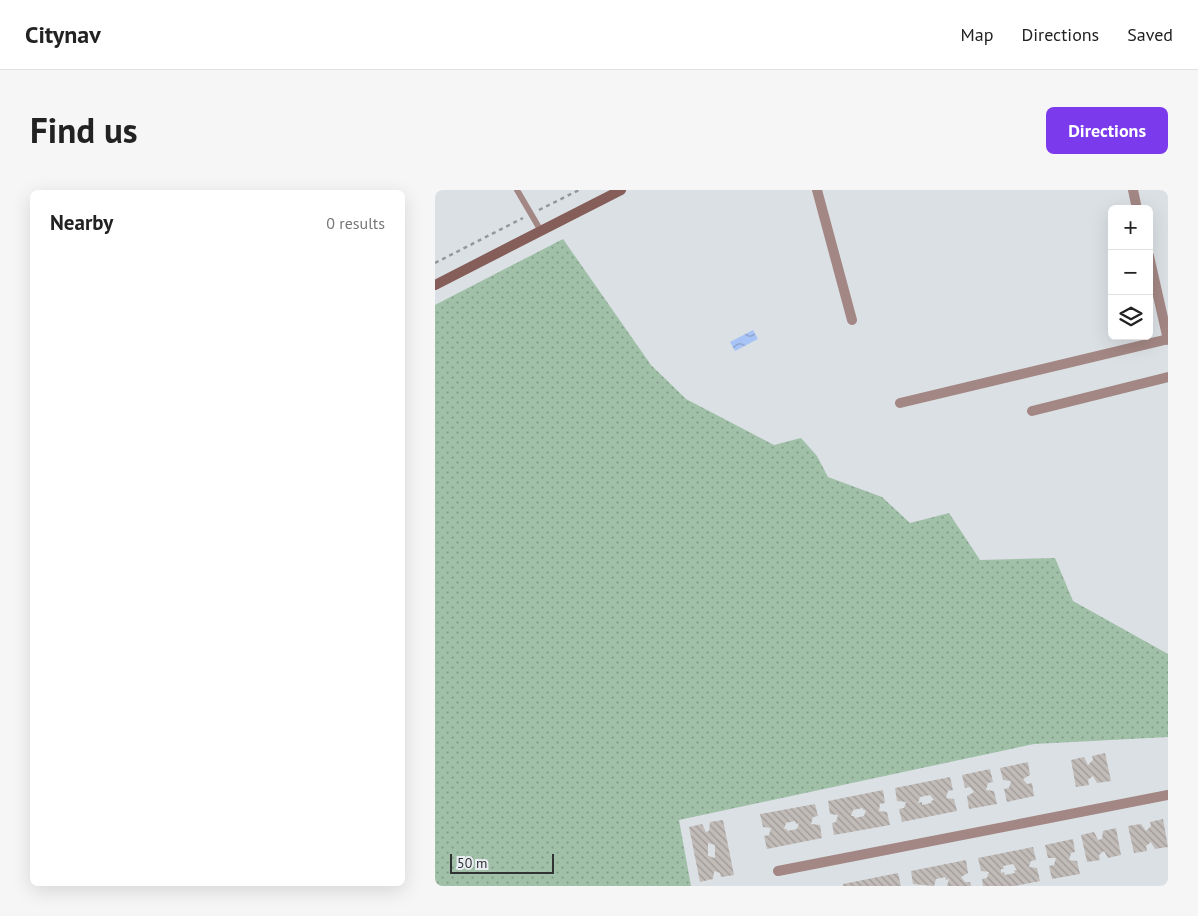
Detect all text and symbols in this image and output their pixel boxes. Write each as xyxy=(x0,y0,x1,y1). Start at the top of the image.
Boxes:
text: Citynav xyxy=(25,19,101,50)
text: Map xyxy=(961,23,993,46)
text: Directions xyxy=(1021,23,1099,46)
text: Saved xyxy=(1127,23,1173,46)
text: Find us xyxy=(30,107,138,153)
button: Directions xyxy=(1046,107,1168,154)
map controls xyxy=(1108,205,1153,340)
button: + xyxy=(1108,205,1153,250)
text: Nearby xyxy=(50,209,113,236)
text: 0 results xyxy=(326,213,385,233)
button: − xyxy=(1108,250,1153,295)
button: layers xyxy=(1108,295,1153,340)
scale bar xyxy=(450,851,554,874)
text: 50 m xyxy=(457,854,487,872)

